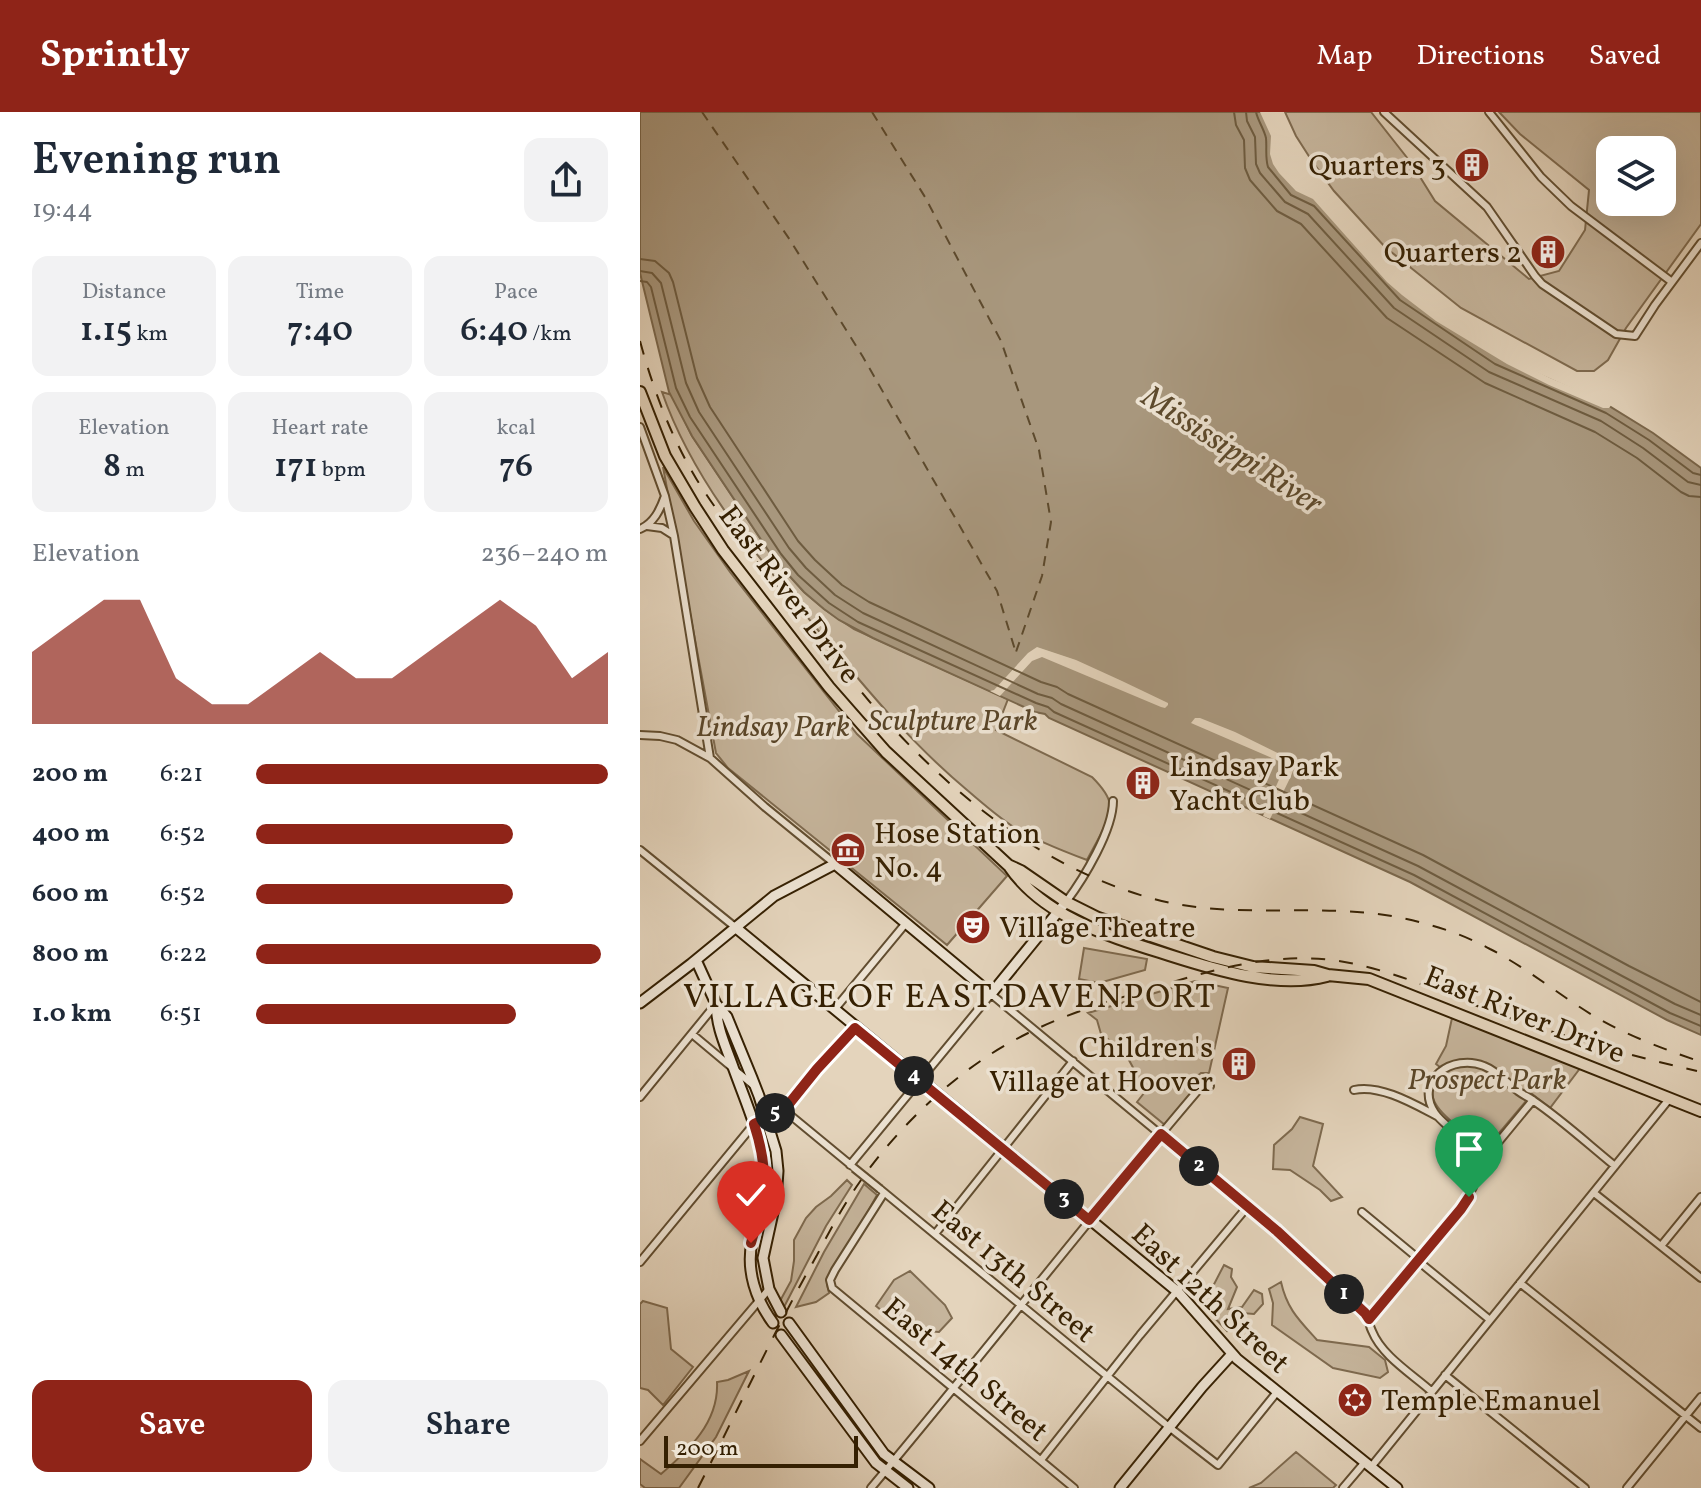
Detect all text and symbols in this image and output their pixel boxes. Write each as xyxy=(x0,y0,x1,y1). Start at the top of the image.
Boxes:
text: Sprintly xyxy=(40,30,190,83)
text: Map xyxy=(1317,37,1373,76)
text: Directions xyxy=(1417,37,1545,76)
text: Saved xyxy=(1589,37,1661,76)
text: Evening run xyxy=(32,131,281,192)
map controls xyxy=(1596,136,1676,216)
button: layers xyxy=(1596,136,1676,216)
button: share xyxy=(524,138,608,222)
place label: Quarters 3 xyxy=(1308,146,1446,188)
building icon: Quarters 3 xyxy=(1453,146,1491,184)
text: 19:44 xyxy=(32,192,93,228)
place label: Quarters 2 xyxy=(1384,233,1522,275)
building icon: Quarters 2 xyxy=(1529,233,1567,271)
text: Distance xyxy=(82,277,166,308)
text: Time xyxy=(296,277,344,308)
text: Pace xyxy=(494,277,538,308)
text: 1.15 xyxy=(80,308,132,355)
text: 7:40 xyxy=(287,308,353,355)
text: 6:40 xyxy=(460,308,528,355)
text: km xyxy=(132,319,168,350)
text: /km xyxy=(528,319,572,350)
water label: Mississippi River xyxy=(1131,376,1331,527)
text: Elevation xyxy=(78,413,170,444)
text: Heart rate xyxy=(271,413,369,444)
text: kcal xyxy=(496,413,536,444)
text: 8 xyxy=(103,444,121,491)
text: 171 xyxy=(274,444,317,491)
text: 76 xyxy=(499,444,533,491)
text: m xyxy=(121,455,145,486)
text: bpm xyxy=(317,455,366,486)
street label: East River Drive xyxy=(707,497,869,693)
text: Elevation xyxy=(32,536,140,572)
text: 236–240 m xyxy=(481,536,608,572)
park label: Sculpture Park xyxy=(868,701,1038,743)
park label: Lindsay Park xyxy=(696,707,850,749)
place label: Lindsay Park Yacht Club xyxy=(1169,747,1339,823)
text: 200 m xyxy=(32,756,108,792)
text: 6:21 xyxy=(160,756,203,792)
building icon: Lindsay Park Yacht Club xyxy=(1124,764,1162,802)
place label: Hose Station No. 4 xyxy=(874,814,1041,890)
text: 400 m xyxy=(32,816,110,852)
text: 6:52 xyxy=(160,816,206,852)
museum icon: Hose Station No. 4 xyxy=(829,831,867,869)
text: 600 m xyxy=(32,876,109,912)
text: 6:52 xyxy=(160,876,206,912)
theatre icon: Village Theatre xyxy=(954,908,992,946)
place label: Village Theatre xyxy=(999,908,1196,950)
text: 800 m xyxy=(32,936,109,972)
text: 6:22 xyxy=(160,936,207,972)
street label: East River Drive xyxy=(1417,956,1631,1075)
district label: VILLAGE OF EAST DAVENPORT xyxy=(683,975,1217,1022)
text: 1.0 km xyxy=(32,996,112,1032)
text: 6:51 xyxy=(160,996,202,1032)
place label: Children's Village at Hoover xyxy=(989,1028,1213,1104)
building icon: Children's Village at Hoover xyxy=(1220,1045,1258,1083)
pin: 4 xyxy=(894,1056,934,1096)
text: 4 xyxy=(907,1060,921,1091)
park label: Prospect Park xyxy=(1407,1060,1567,1102)
pin: 5 xyxy=(755,1093,795,1133)
text: 5 xyxy=(770,1097,780,1128)
pin xyxy=(1435,1115,1503,1197)
icon: arrive xyxy=(1447,1127,1491,1171)
pin: 2 xyxy=(1179,1146,1219,1186)
text: 2 xyxy=(1193,1150,1205,1181)
pin xyxy=(717,1161,785,1243)
icon: check xyxy=(729,1173,773,1217)
pin: 3 xyxy=(1044,1179,1084,1219)
street label: East 13th Street xyxy=(925,1192,1103,1350)
street label: East 12th Street xyxy=(1121,1215,1298,1384)
pin: 1 xyxy=(1324,1274,1364,1314)
text: 1 xyxy=(1340,1278,1348,1309)
street label: East 14th Street xyxy=(873,1289,1057,1452)
button: Save xyxy=(32,1380,312,1472)
button: Share xyxy=(328,1380,608,1472)
synagogue icon: Temple Emanuel xyxy=(1336,1381,1374,1419)
place label: Temple Emanuel xyxy=(1381,1381,1601,1423)
scale bar xyxy=(664,1432,858,1468)
text: 200 m xyxy=(676,1434,738,1465)

